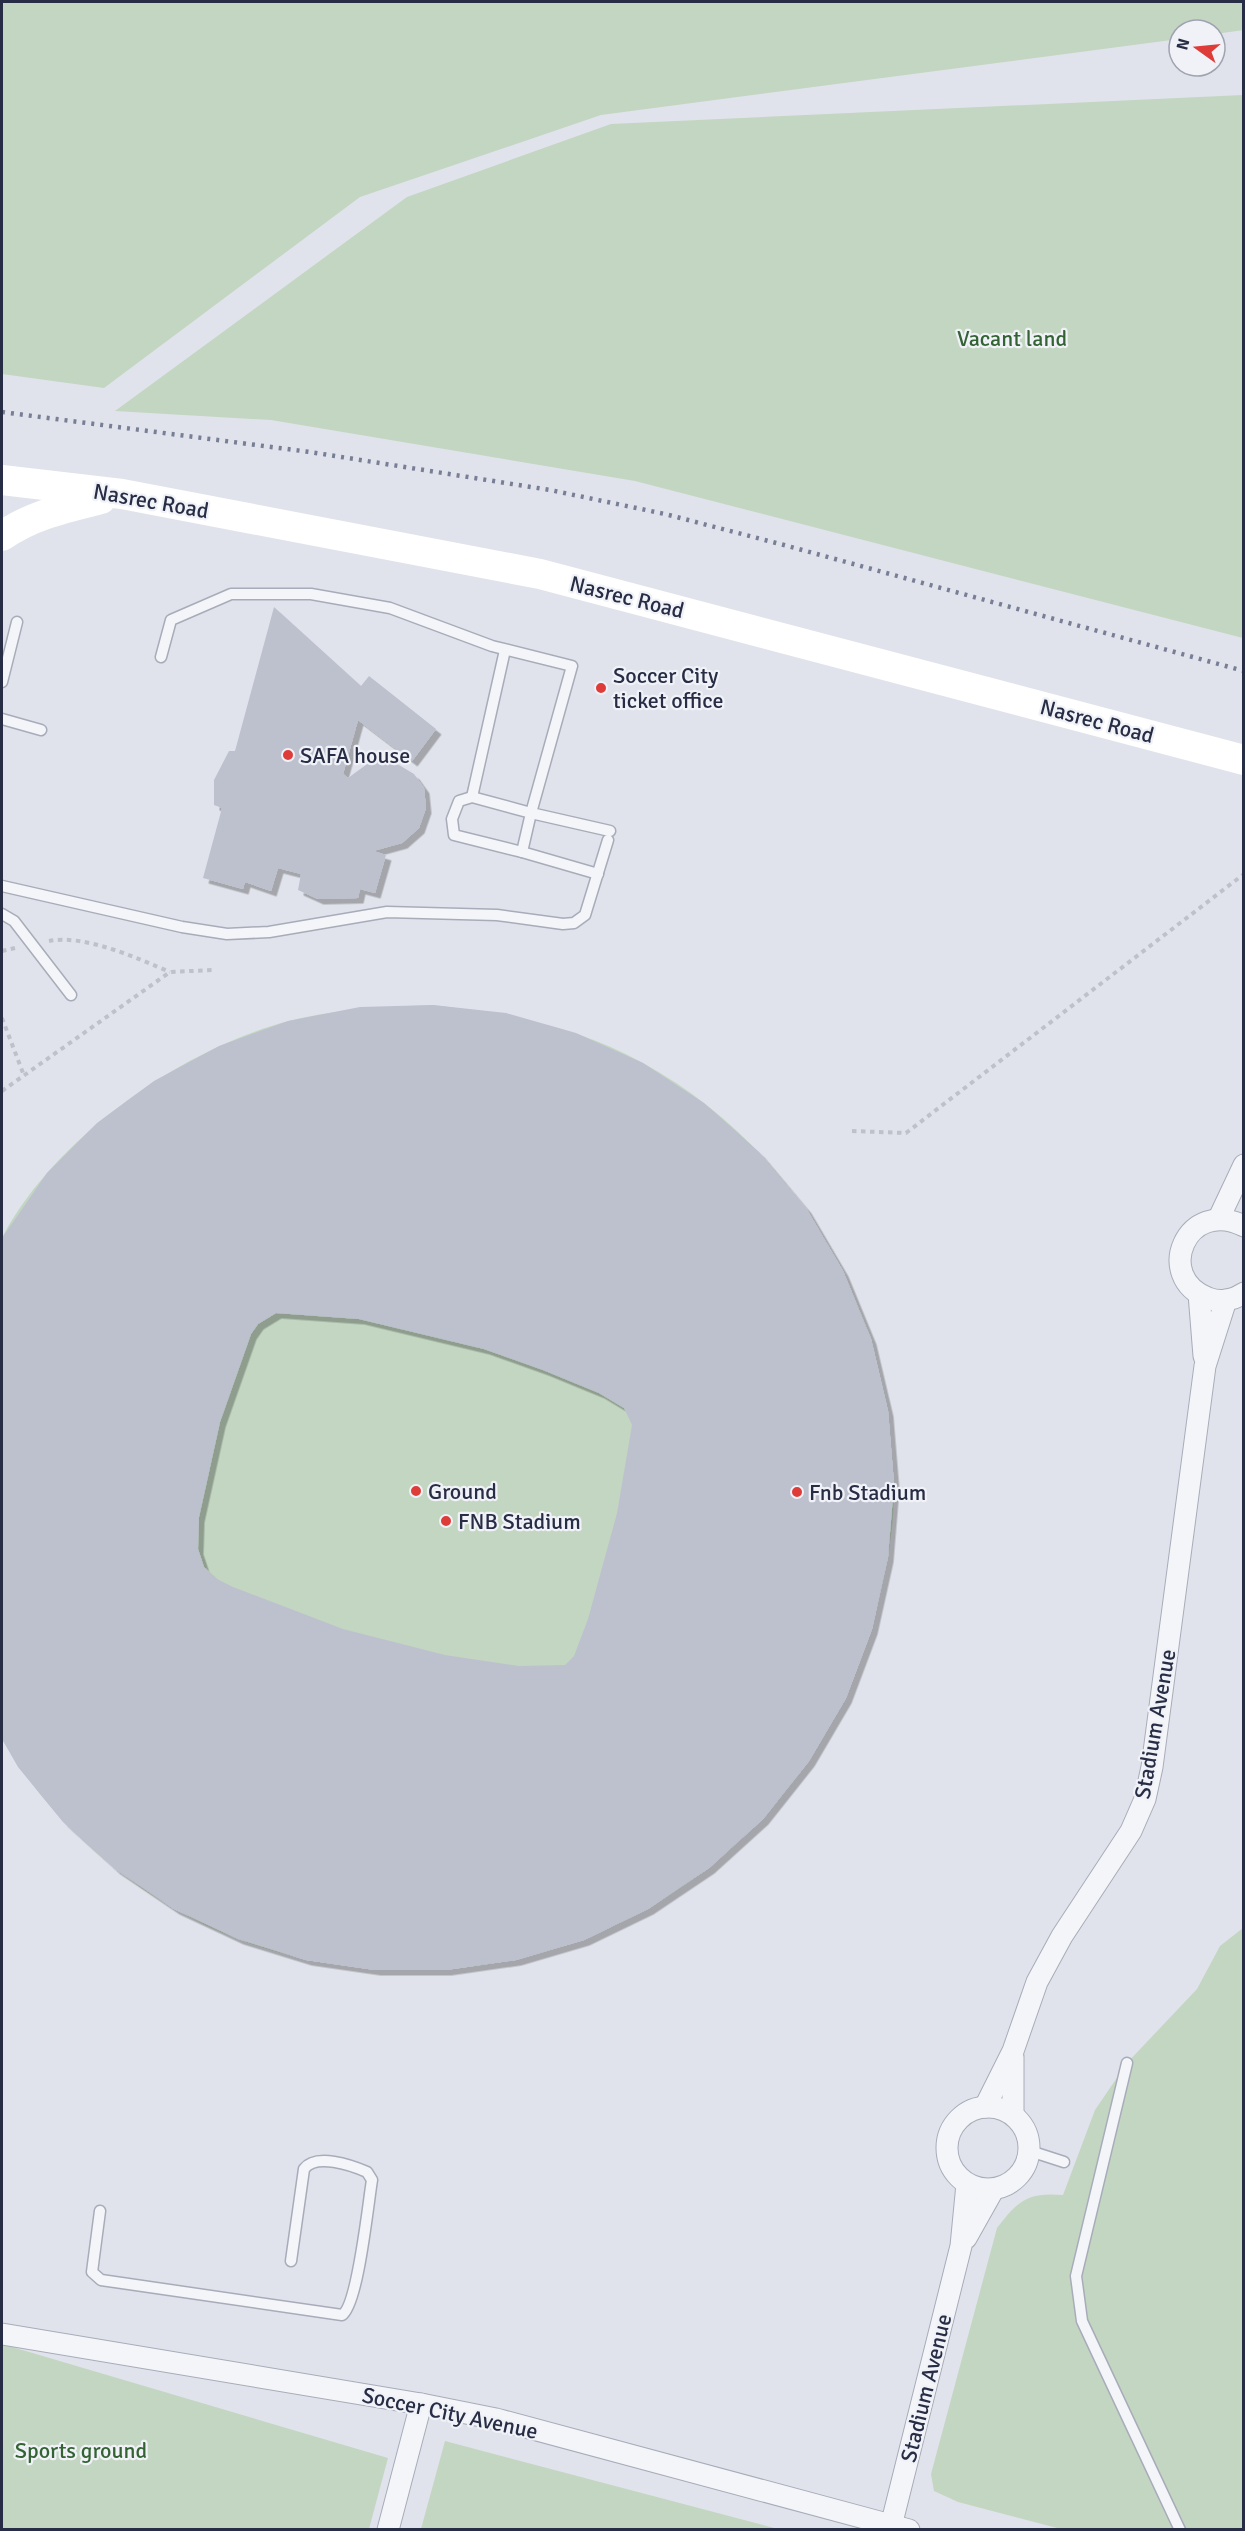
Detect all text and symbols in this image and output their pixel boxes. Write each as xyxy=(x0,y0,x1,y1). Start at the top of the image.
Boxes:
north arrow xyxy=(1167,18,1227,78)
text: N xyxy=(1172,36,1195,52)
park label: Vacant land xyxy=(957,325,1067,352)
street label: Nasrec Road xyxy=(91,478,211,524)
street label: Nasrec Road xyxy=(567,570,687,624)
place label: Soccer City ticket office xyxy=(613,662,723,714)
marker: Soccer City ticket office xyxy=(594,681,608,695)
street label: Nasrec Road xyxy=(1037,693,1157,749)
place label: SAFA house xyxy=(300,742,410,769)
marker: SAFA house xyxy=(281,748,295,762)
place label: Ground xyxy=(428,1478,497,1505)
place label: Fnb Stadium xyxy=(809,1479,926,1506)
marker: Ground xyxy=(409,1484,423,1498)
marker: Fnb Stadium xyxy=(790,1485,804,1499)
place label: FNB Stadium xyxy=(458,1508,581,1535)
marker: FNB Stadium xyxy=(439,1514,453,1528)
street label: Stadium Avenue xyxy=(1129,1647,1181,1801)
street label: Stadium Avenue xyxy=(895,2311,957,2465)
street label: Soccer City Avenue xyxy=(360,2381,540,2445)
park label: Sports ground xyxy=(15,2437,147,2464)

